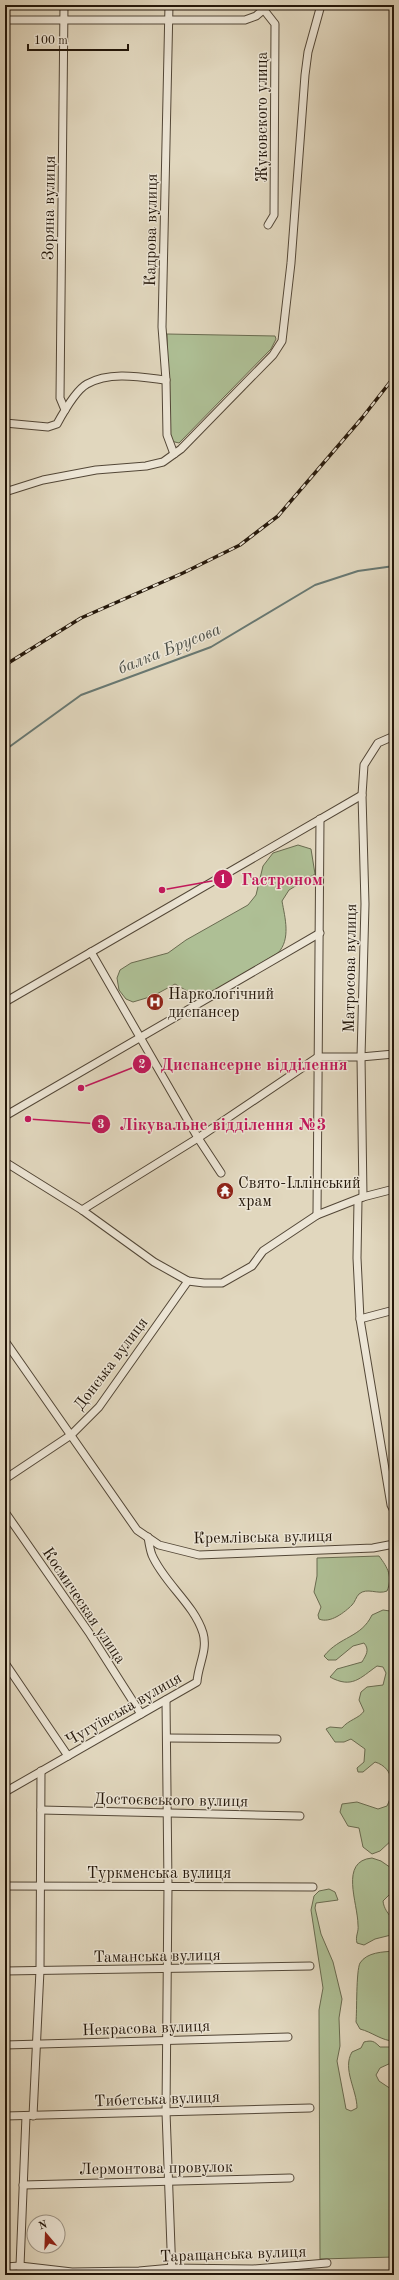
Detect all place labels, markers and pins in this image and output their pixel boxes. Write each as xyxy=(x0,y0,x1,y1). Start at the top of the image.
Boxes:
callout: Гастроном xyxy=(213,864,331,893)
place label: Наркологічний диспансер xyxy=(168,987,274,1021)
hospital icon: Наркологічний диспансер xyxy=(145,992,165,1012)
callout: Диспансерне відділення xyxy=(132,1050,355,1079)
callout: Лікувальне відділення №3 xyxy=(91,1109,334,1138)
place label: Свято-Іллінський храм xyxy=(238,1176,361,1210)
temple icon: Свято-Іллінський храм xyxy=(215,1181,235,1201)

